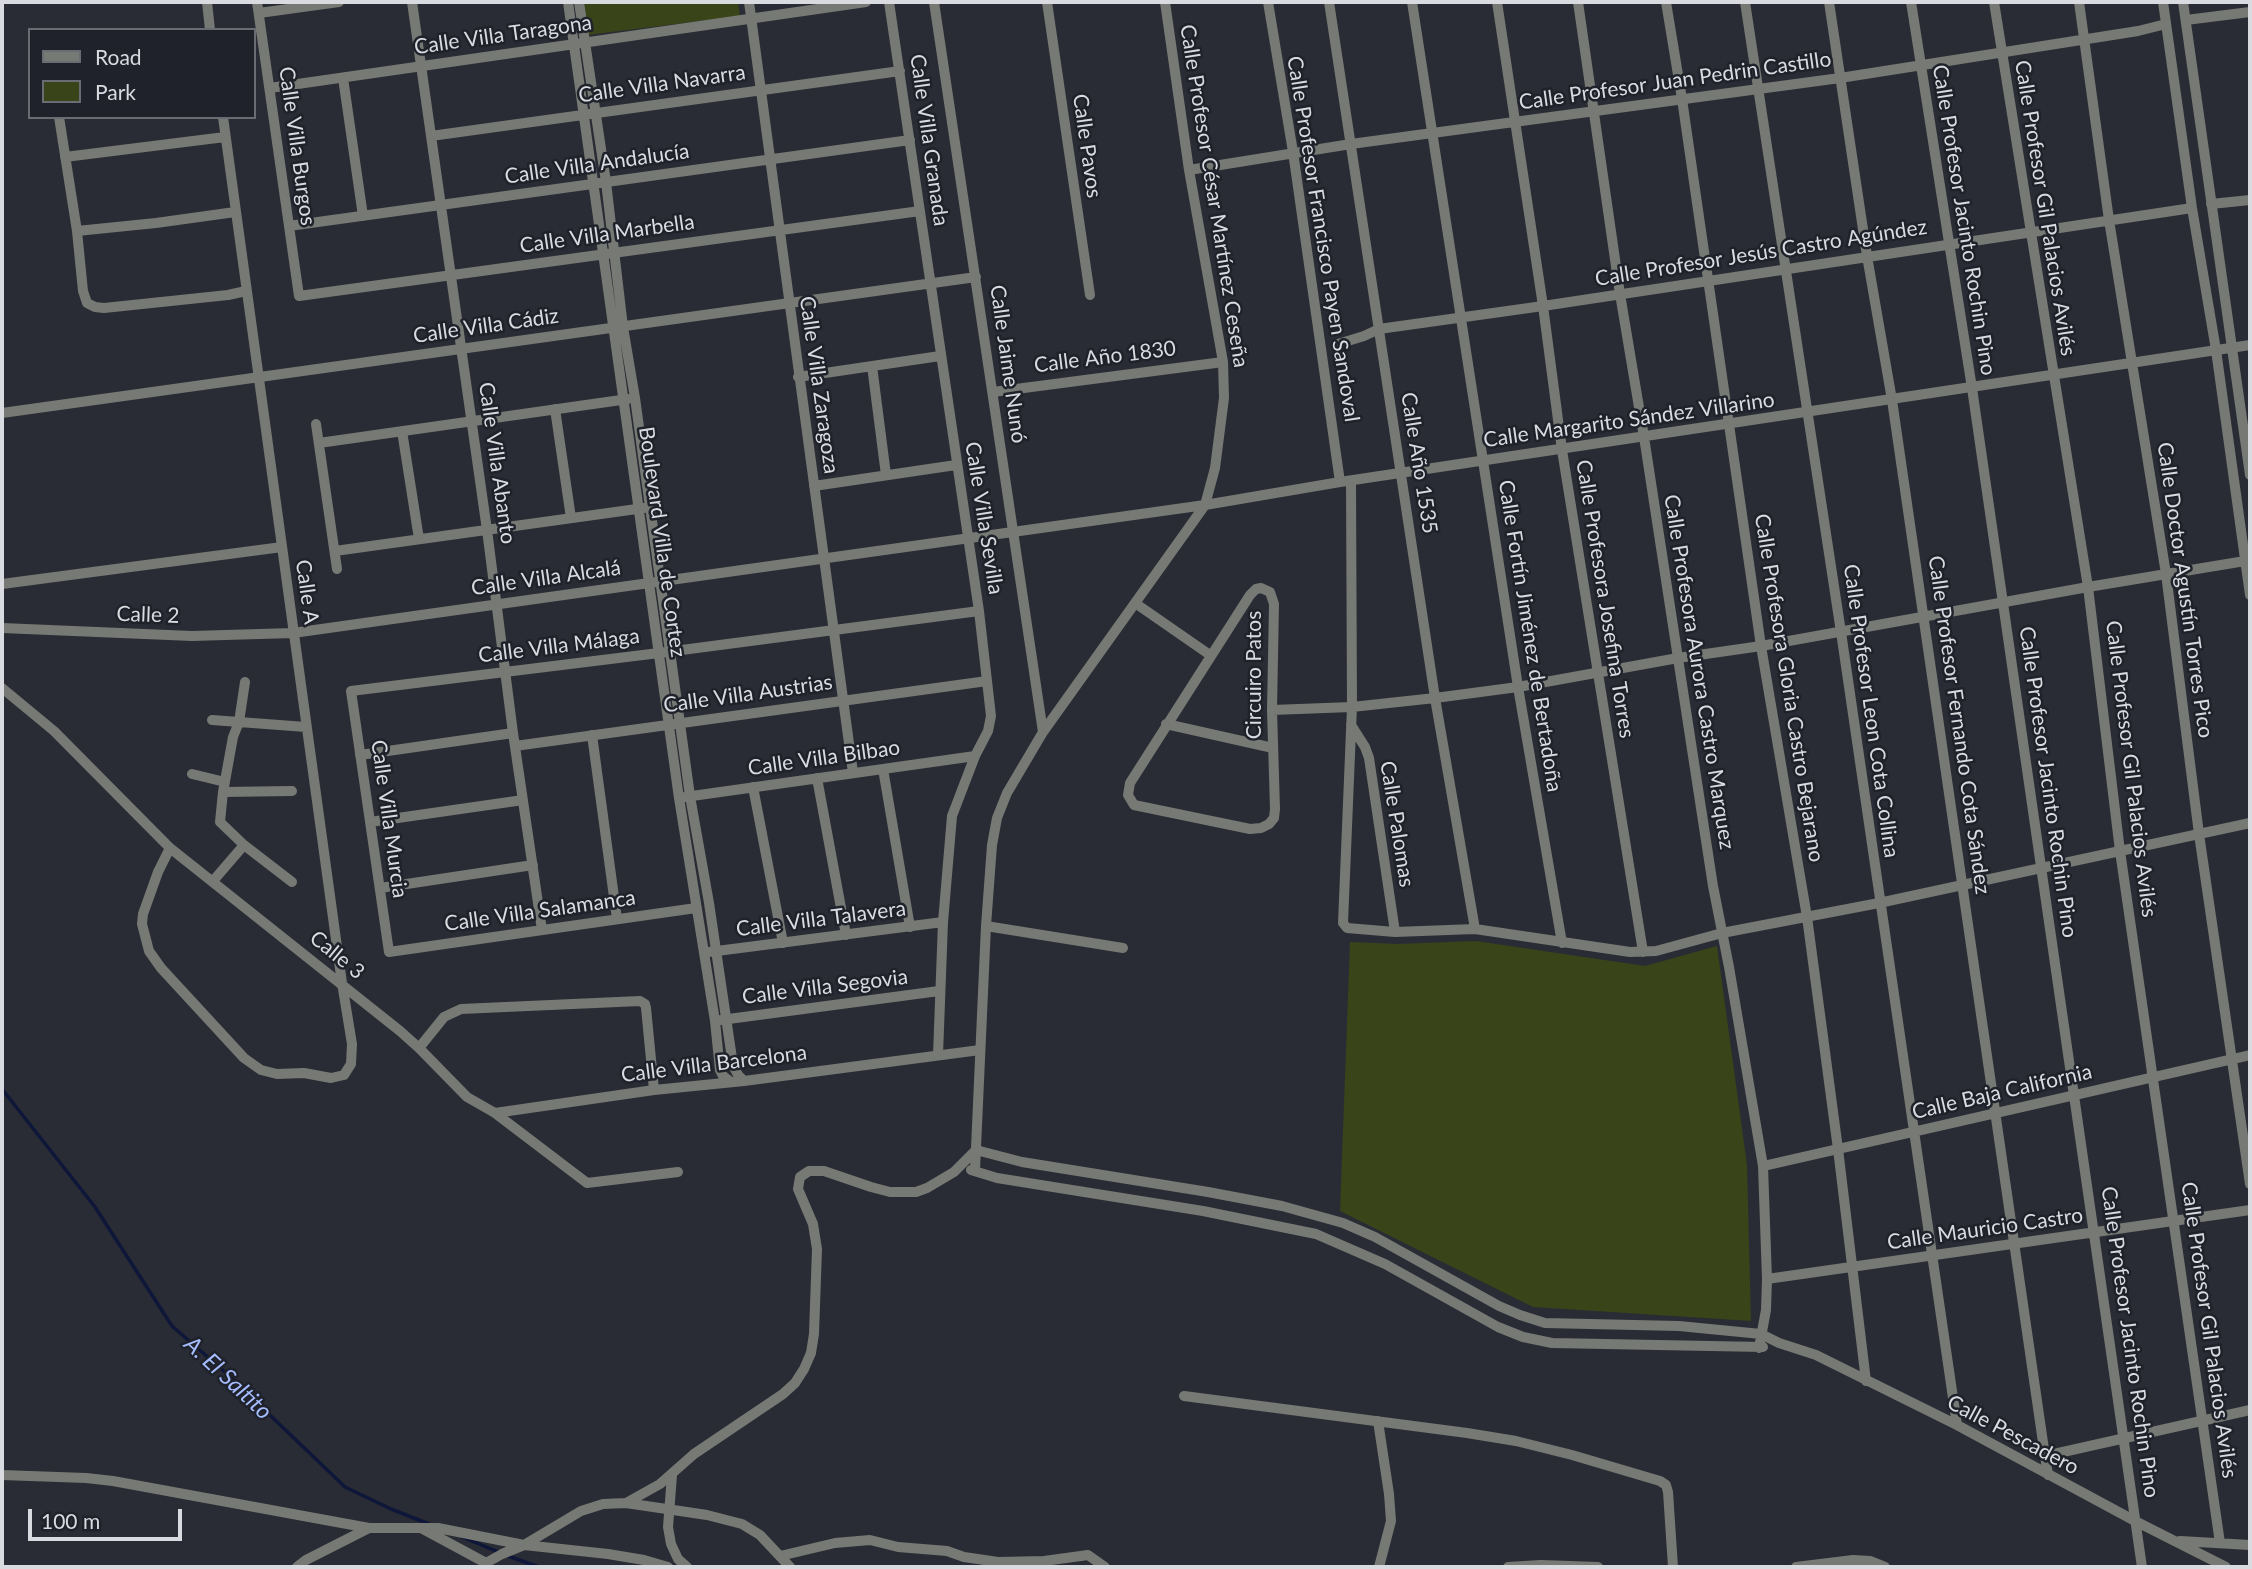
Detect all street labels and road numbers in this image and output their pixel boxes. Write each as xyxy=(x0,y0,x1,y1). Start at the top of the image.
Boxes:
street label: Calle Villa Taragona xyxy=(413,10,593,60)
street label: Calle Profesor César Martínez Ceseña xyxy=(1174,23,1254,369)
street label: Calle Profesor Juan Pedrin Castillo xyxy=(1517,47,1833,115)
street label: Calle Villa Granada xyxy=(904,52,954,228)
street label: Calle Profesor Francisco Payen Sandoval xyxy=(1282,54,1364,424)
street label: Calle Profesor Gil Palacios Avilés xyxy=(2009,58,2081,358)
street label: Calle Villa Navarra xyxy=(577,60,747,108)
street label: Calle Profesor Jacinto Rochin Pino xyxy=(1927,63,2001,377)
street label: Calle Villa Burgos xyxy=(273,65,321,227)
street label: Calle Pavos xyxy=(1067,92,1107,200)
street label: Calle Villa Andalucía xyxy=(503,139,691,189)
street label: Calle Villa Marbella xyxy=(518,209,696,259)
street label: Calle Profesor Jesús Castro Agúndez xyxy=(1593,214,1929,292)
street label: Calle Jaime Nunó xyxy=(984,283,1032,445)
street label: Calle Villa Zaragoza xyxy=(794,295,844,475)
street label: Calle Villa Cádiz xyxy=(412,303,560,349)
street label: Calle Año 1830 xyxy=(1033,336,1177,378)
street label: Calle Villa Abanto xyxy=(473,380,521,546)
street label: Calle Margarito Sández Villarino xyxy=(1482,387,1776,453)
street label: Calle Año 1535 xyxy=(1395,391,1443,535)
street label: Boulevard Villa de Cortez xyxy=(633,425,691,659)
street label: Calle Villa Sevilla xyxy=(959,440,1009,596)
street label: Calle Doctor Agustín Torres Pico xyxy=(2152,440,2218,740)
street label: Calle Profesora Josefina Torres xyxy=(1571,458,1639,740)
street label: Calle Fortín Jiménez de Bertadoña xyxy=(1493,478,1567,794)
street label: Calle Profesora Aurora Castro Marquez xyxy=(1658,493,1740,851)
street label: Calle Profesora Gloria Castro Bejarano xyxy=(1749,512,1829,864)
street label: Calle Profesor Fernando Cota Sández xyxy=(1923,554,1995,896)
street label: Calle Villa Alcalá xyxy=(470,555,622,601)
street label: Calle A xyxy=(290,558,324,626)
street label: Calle Profesor Leon Cota Collina xyxy=(1838,563,1904,859)
street label: Calle 2 xyxy=(116,601,180,629)
street label: Circuiro Patos xyxy=(1241,611,1267,739)
street label: Calle Profesor Gil Palacios Avilés xyxy=(2100,619,2162,919)
street label: Calle Villa Málaga xyxy=(477,624,641,668)
street label: Calle Profesor Jacinto Rochin Pino xyxy=(2014,625,2082,939)
street label: Calle Villa Austrias xyxy=(662,670,834,718)
street label: Calle Villa Bilbao xyxy=(746,735,902,781)
street label: Calle Villa Murcia xyxy=(365,738,413,900)
street label: Calle Palomas xyxy=(1375,759,1419,889)
street label: Calle Villa Salamanca xyxy=(443,885,637,937)
street label: Calle Villa Talavera xyxy=(735,896,907,942)
street label: Calle 3 xyxy=(305,925,369,985)
street label: Calle Villa Segovia xyxy=(741,964,909,1010)
street label: Calle Villa Barcelona xyxy=(620,1040,808,1088)
street label: Calle Baja California xyxy=(1910,1059,2094,1125)
street label: Calle Profesor Gil Palacios Avilés xyxy=(2176,1180,2242,1480)
street label: Calle Profesor Jacinto Rochin Pino xyxy=(2096,1185,2164,1499)
street label: Calle Mauricio Castro xyxy=(1886,1203,2084,1255)
street label: Calle Pescadero xyxy=(1943,1390,2083,1480)

